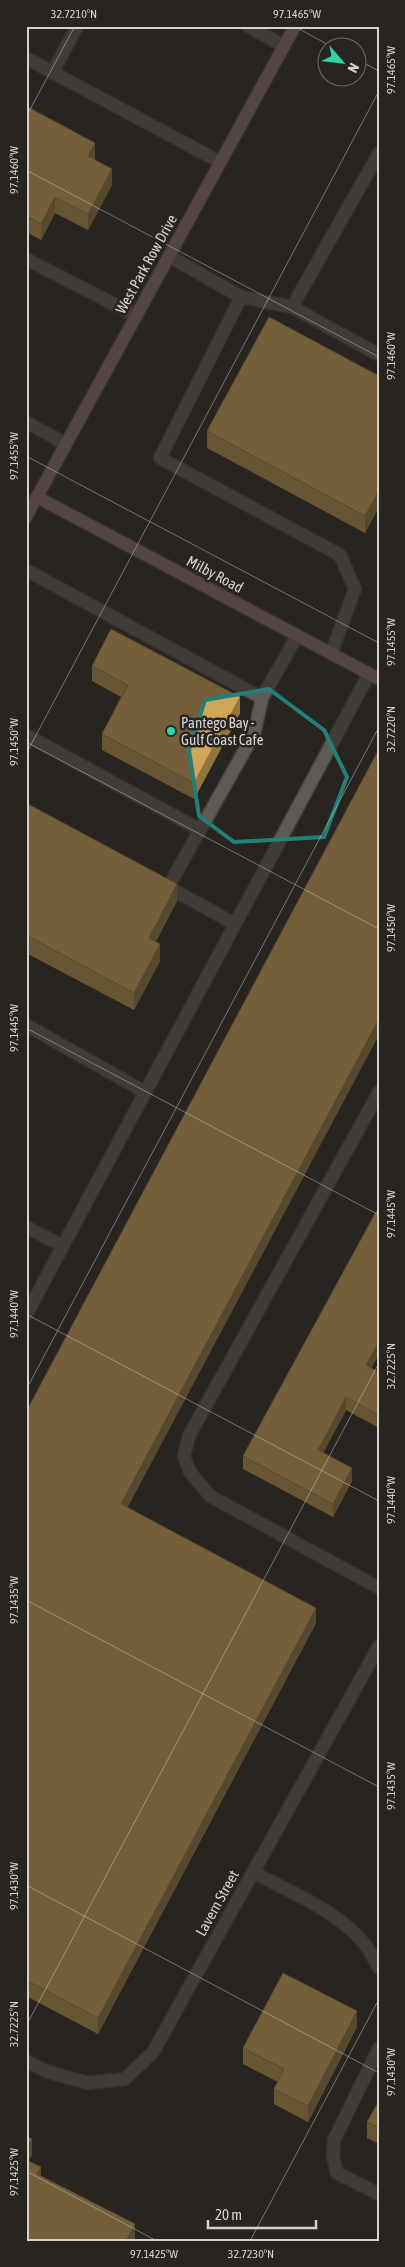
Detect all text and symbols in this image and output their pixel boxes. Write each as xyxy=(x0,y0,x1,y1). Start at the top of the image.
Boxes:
text: 32.7210°N xyxy=(51,7,97,21)
text: 97.1465°W xyxy=(273,7,321,21)
north arrow xyxy=(318,38,368,88)
text: 97.1465°W xyxy=(384,46,398,94)
text: N xyxy=(344,61,362,76)
text: 97.1460°W xyxy=(7,146,21,194)
street label: West Park Row Drive xyxy=(112,211,180,316)
text: 97.1460°W xyxy=(384,332,398,380)
text: 97.1455°W xyxy=(7,432,21,480)
street label: Milby Road xyxy=(184,552,246,596)
text: 97.1455°W xyxy=(384,618,398,666)
text: 32.7220°N xyxy=(384,706,398,752)
place label: Pantego Bay - Gulf Coast Cafe xyxy=(181,714,264,748)
text: 97.1450°W xyxy=(7,718,21,766)
marker: Pantego Bay - Gulf Coast Cafe xyxy=(165,725,177,737)
text: 97.1450°W xyxy=(384,904,398,952)
text: 97.1445°W xyxy=(7,1004,21,1052)
text: 97.1445°W xyxy=(384,1190,398,1238)
text: 97.1440°W xyxy=(7,1290,21,1338)
text: 32.7225°N xyxy=(384,1343,398,1389)
text: 97.1440°W xyxy=(384,1476,398,1524)
text: 97.1435°W xyxy=(7,1576,21,1624)
text: 97.1435°W xyxy=(384,1762,398,1810)
text: 97.1430°W xyxy=(7,1862,21,1910)
street label: Lavern Street xyxy=(192,1867,242,1939)
text: 32.7225°N xyxy=(7,2001,21,2047)
text: 97.1430°W xyxy=(384,2048,398,2096)
text: 97.1425°W xyxy=(7,2148,21,2196)
scale bar xyxy=(208,2197,315,2229)
text: 20 m xyxy=(215,2206,242,2223)
text: 97.1425°W xyxy=(130,2247,178,2261)
text: 32.7230°N xyxy=(228,2247,274,2261)

